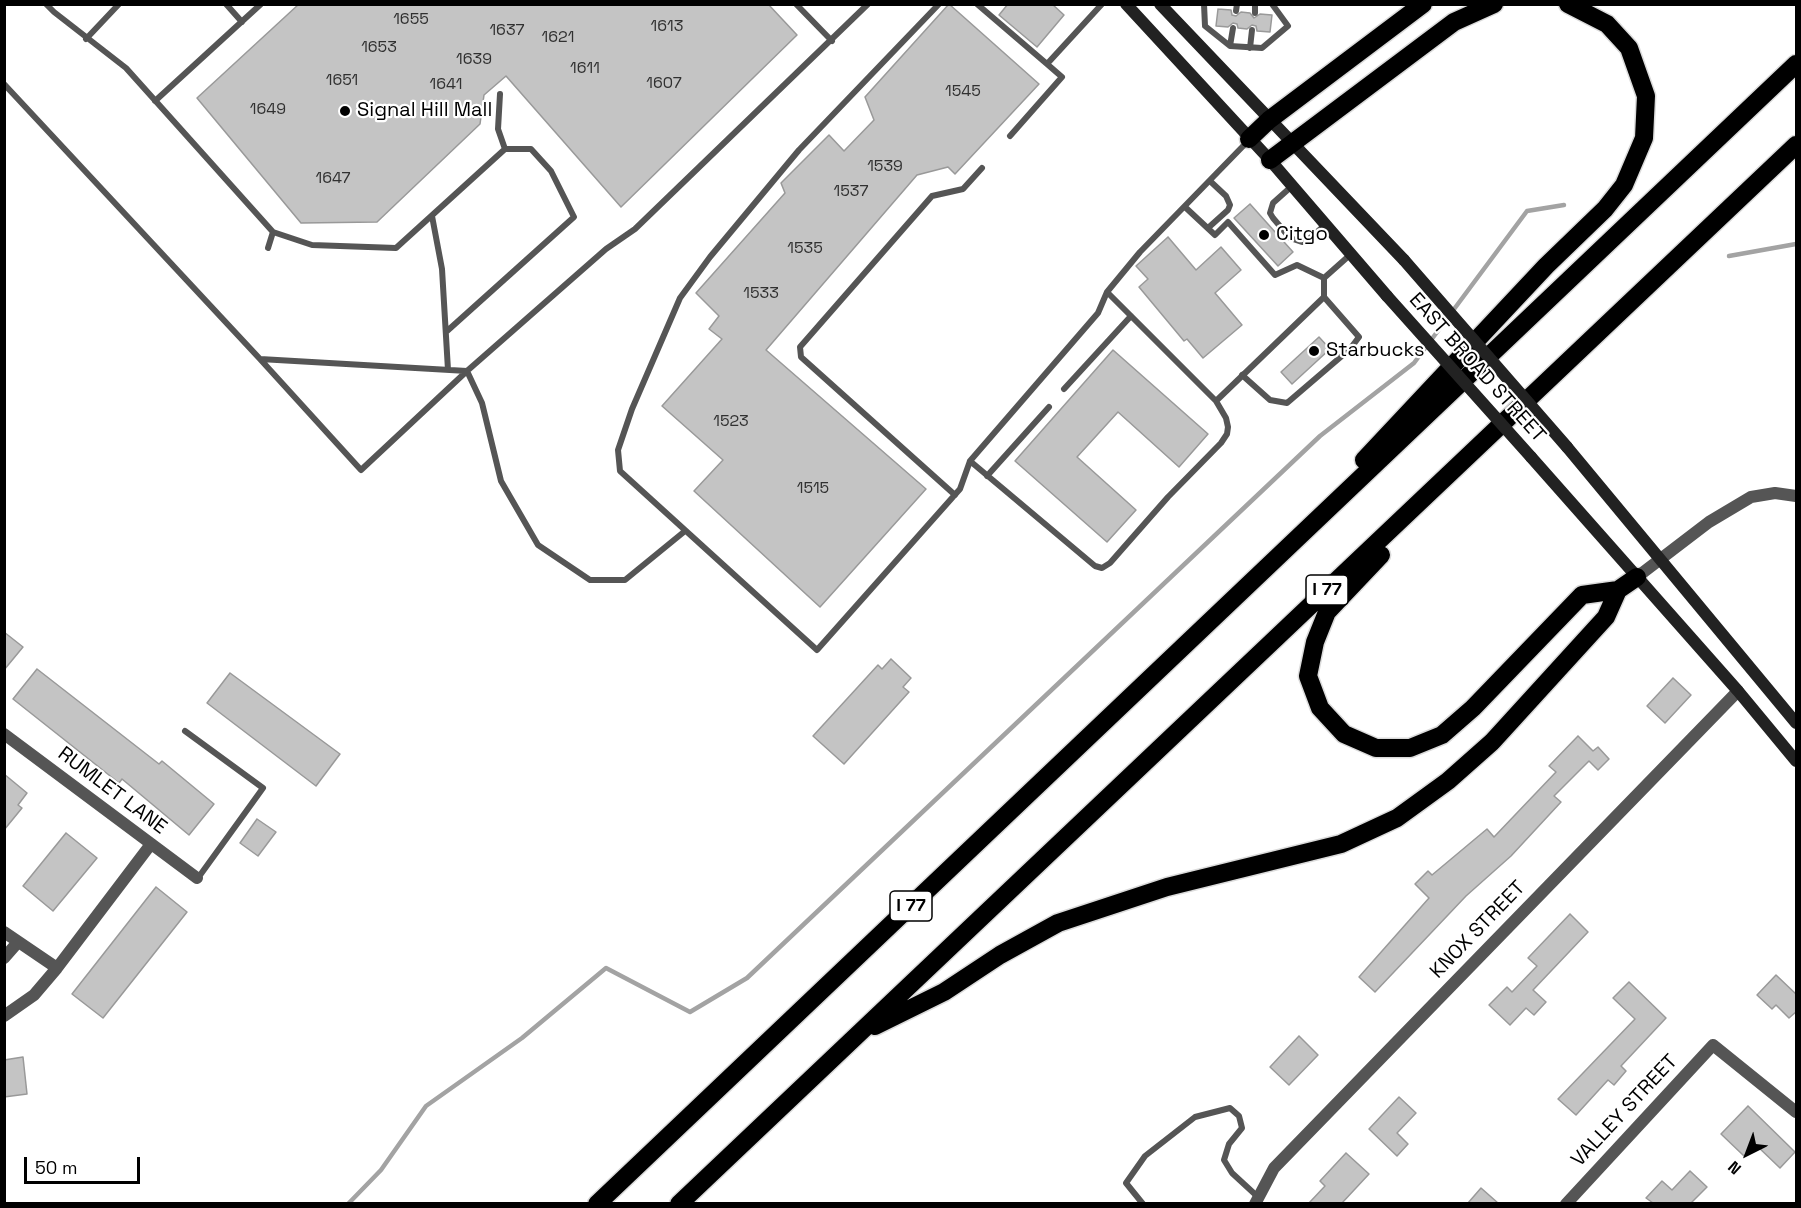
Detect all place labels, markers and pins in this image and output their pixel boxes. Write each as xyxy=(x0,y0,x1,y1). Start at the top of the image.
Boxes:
place label: Signal Hill Mall xyxy=(357,99,492,123)
marker: Signal Hill Mall xyxy=(338,104,352,118)
place label: Citgo xyxy=(1276,223,1328,247)
marker: Citgo xyxy=(1257,228,1271,242)
place label: Starbucks xyxy=(1326,339,1425,363)
marker: Starbucks xyxy=(1307,344,1321,358)

